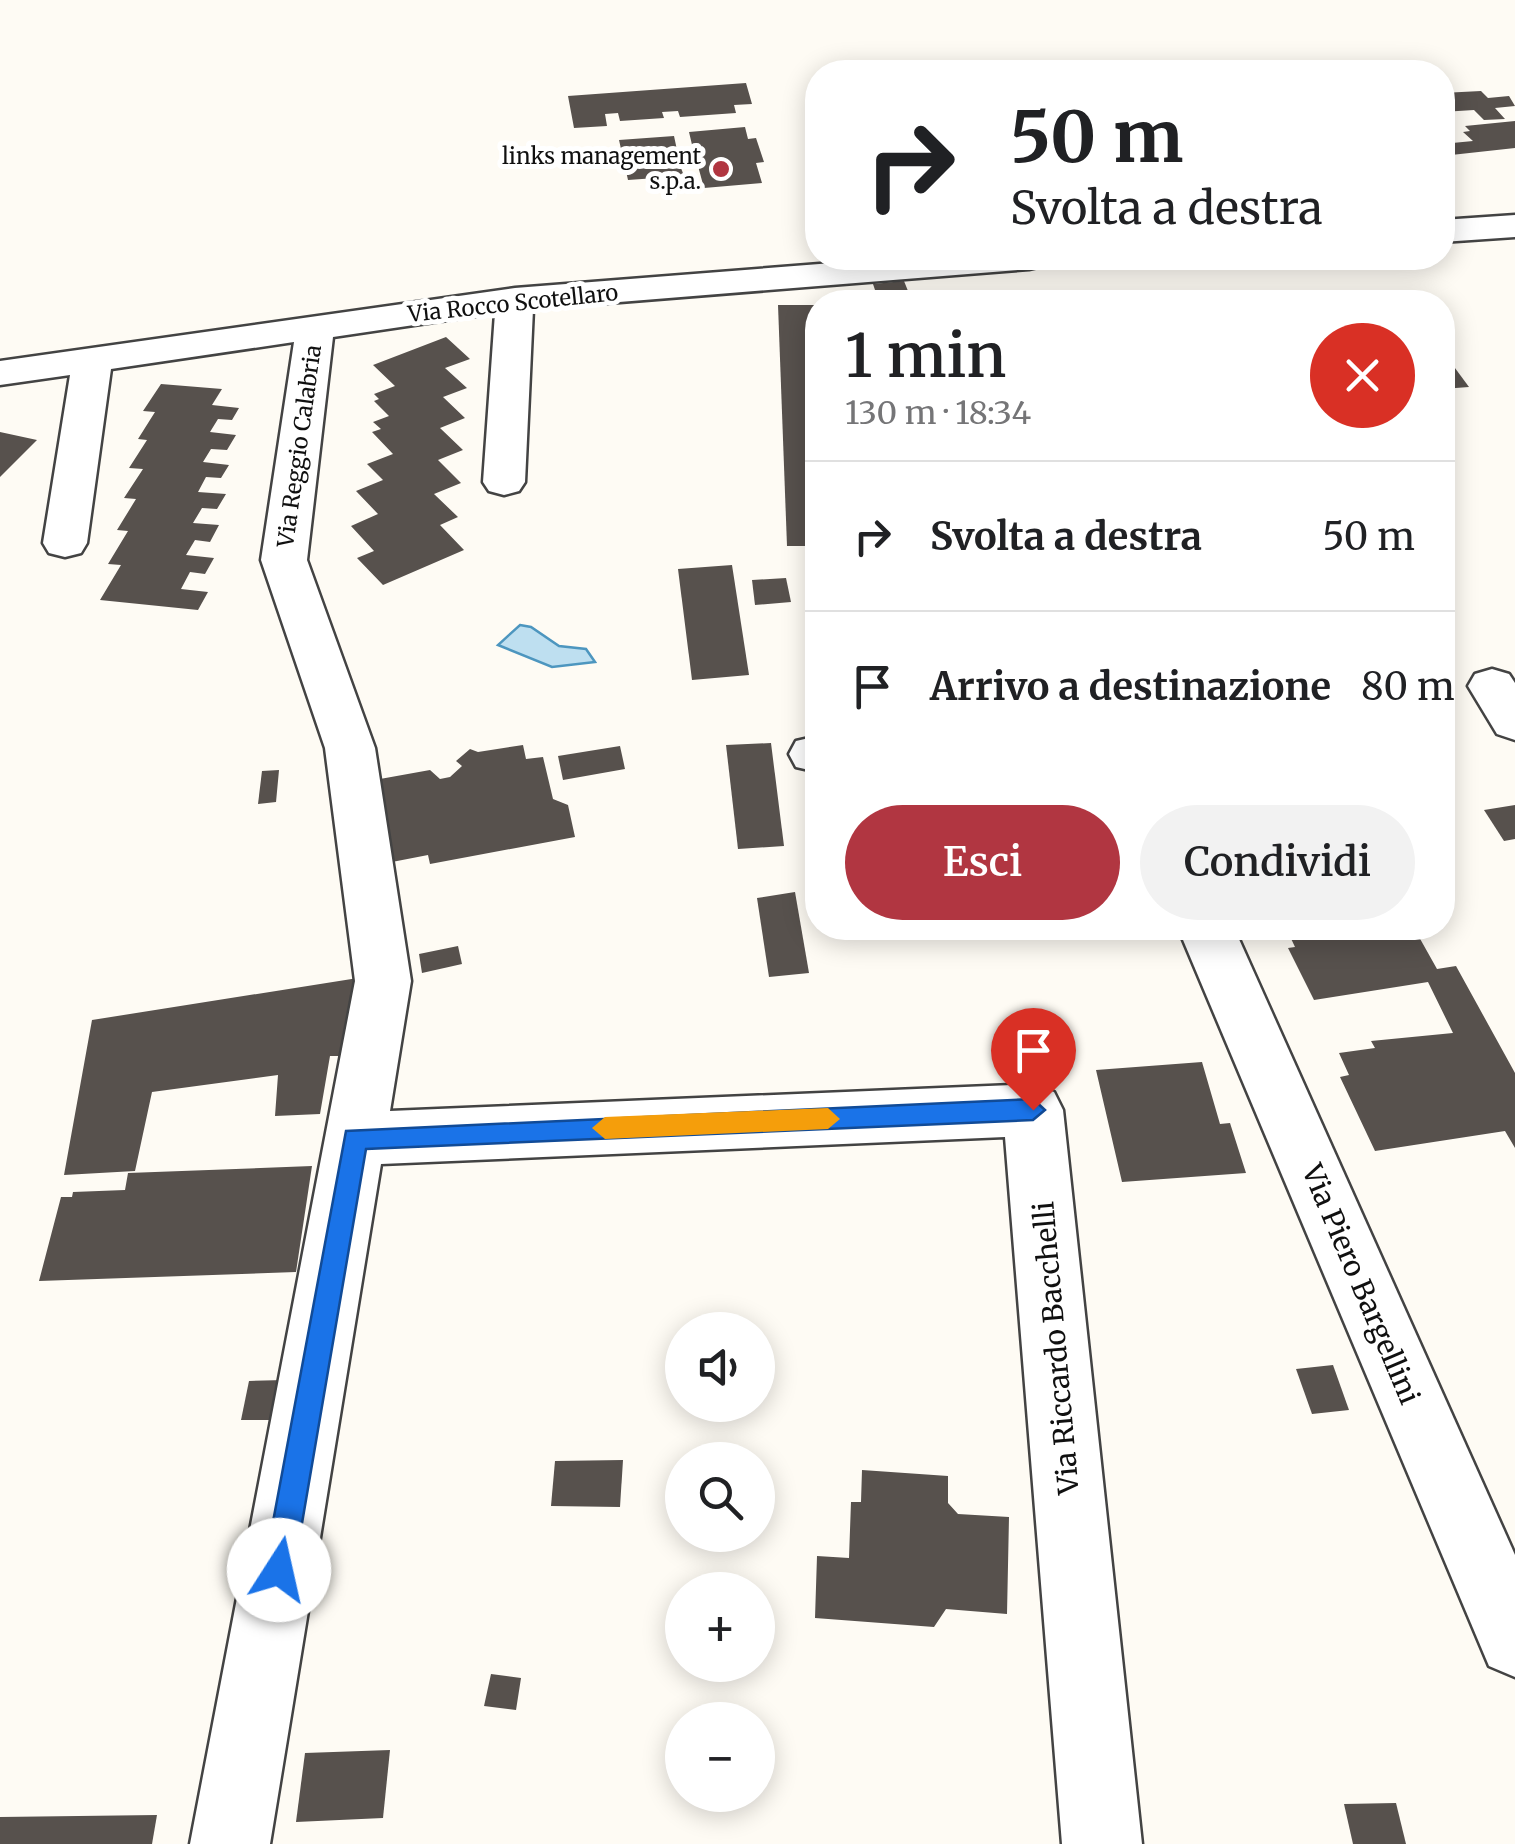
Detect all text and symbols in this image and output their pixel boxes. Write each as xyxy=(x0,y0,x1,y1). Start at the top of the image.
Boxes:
text: 50 m xyxy=(1010,93,1183,181)
icon: right xyxy=(845,100,975,230)
place label: links management s.p.a. xyxy=(502,142,701,195)
marker: links management s.p.a. xyxy=(710,158,732,180)
text: Svolta a destra xyxy=(1010,180,1323,236)
street label: Via Rocco Scotellaro xyxy=(405,278,620,328)
text: 1 min xyxy=(845,318,1006,393)
button: close xyxy=(1310,323,1415,428)
street label: Via Reggio Calabria xyxy=(271,343,327,550)
text: 130 m · 18:34 xyxy=(845,393,1031,433)
icon: right xyxy=(845,509,900,564)
text: Svolta a destra xyxy=(930,513,1202,560)
text: 50 m xyxy=(1322,513,1415,560)
icon: arrive xyxy=(845,659,900,714)
text: Arrivo a destinazione xyxy=(930,663,1331,710)
text: 80 m xyxy=(1361,663,1455,710)
button: Esci xyxy=(845,805,1120,920)
button: Condividi xyxy=(1140,805,1415,920)
pin xyxy=(991,1008,1076,1111)
icon: arrive xyxy=(1006,1023,1061,1078)
street label: Via Piero Bargellini xyxy=(1294,1158,1428,1409)
street label: Via Riccardo Bacchelli xyxy=(1025,1200,1087,1497)
map controls xyxy=(665,1312,775,1812)
button: sound xyxy=(665,1312,775,1422)
button: search xyxy=(665,1442,775,1552)
position arrow xyxy=(227,1518,331,1622)
button: + xyxy=(665,1572,775,1682)
button: − xyxy=(665,1702,775,1812)

